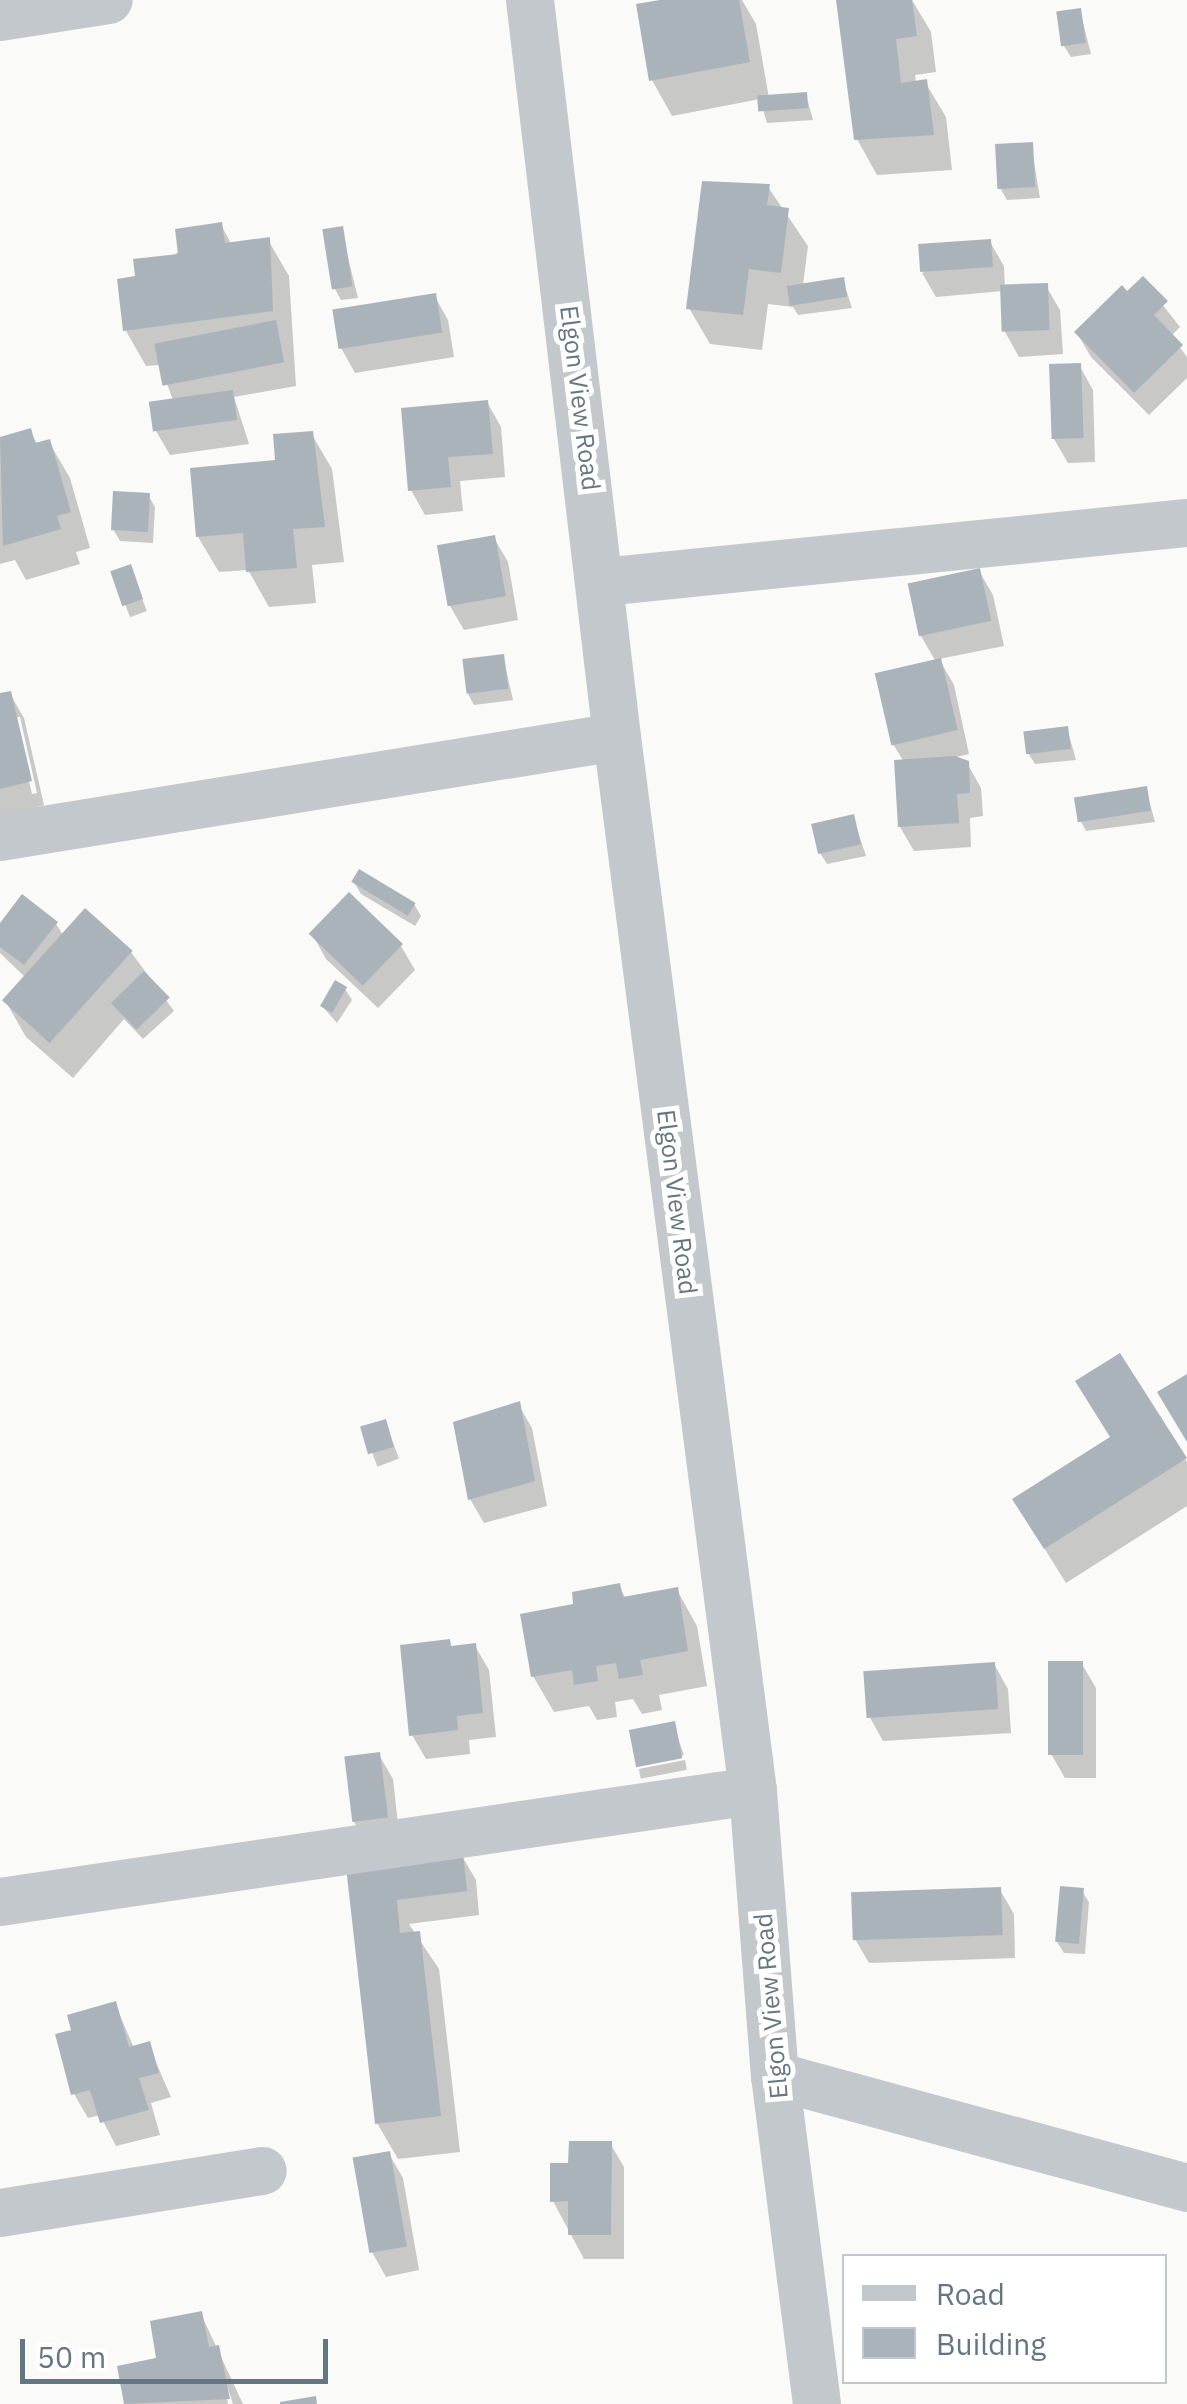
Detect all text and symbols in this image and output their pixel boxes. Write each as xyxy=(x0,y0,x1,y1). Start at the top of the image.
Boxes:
street label: Elgon View Road xyxy=(554,304,606,492)
street label: Elgon View Road xyxy=(651,1108,703,1296)
street label: Elgon View Road xyxy=(748,1912,794,2100)
legend xyxy=(842,2254,1167,2384)
text: Road xyxy=(936,2274,1005,2313)
scale bar xyxy=(25,2319,332,2381)
text: Building xyxy=(936,2324,1046,2363)
text: 50 m xyxy=(37,2337,106,2376)

